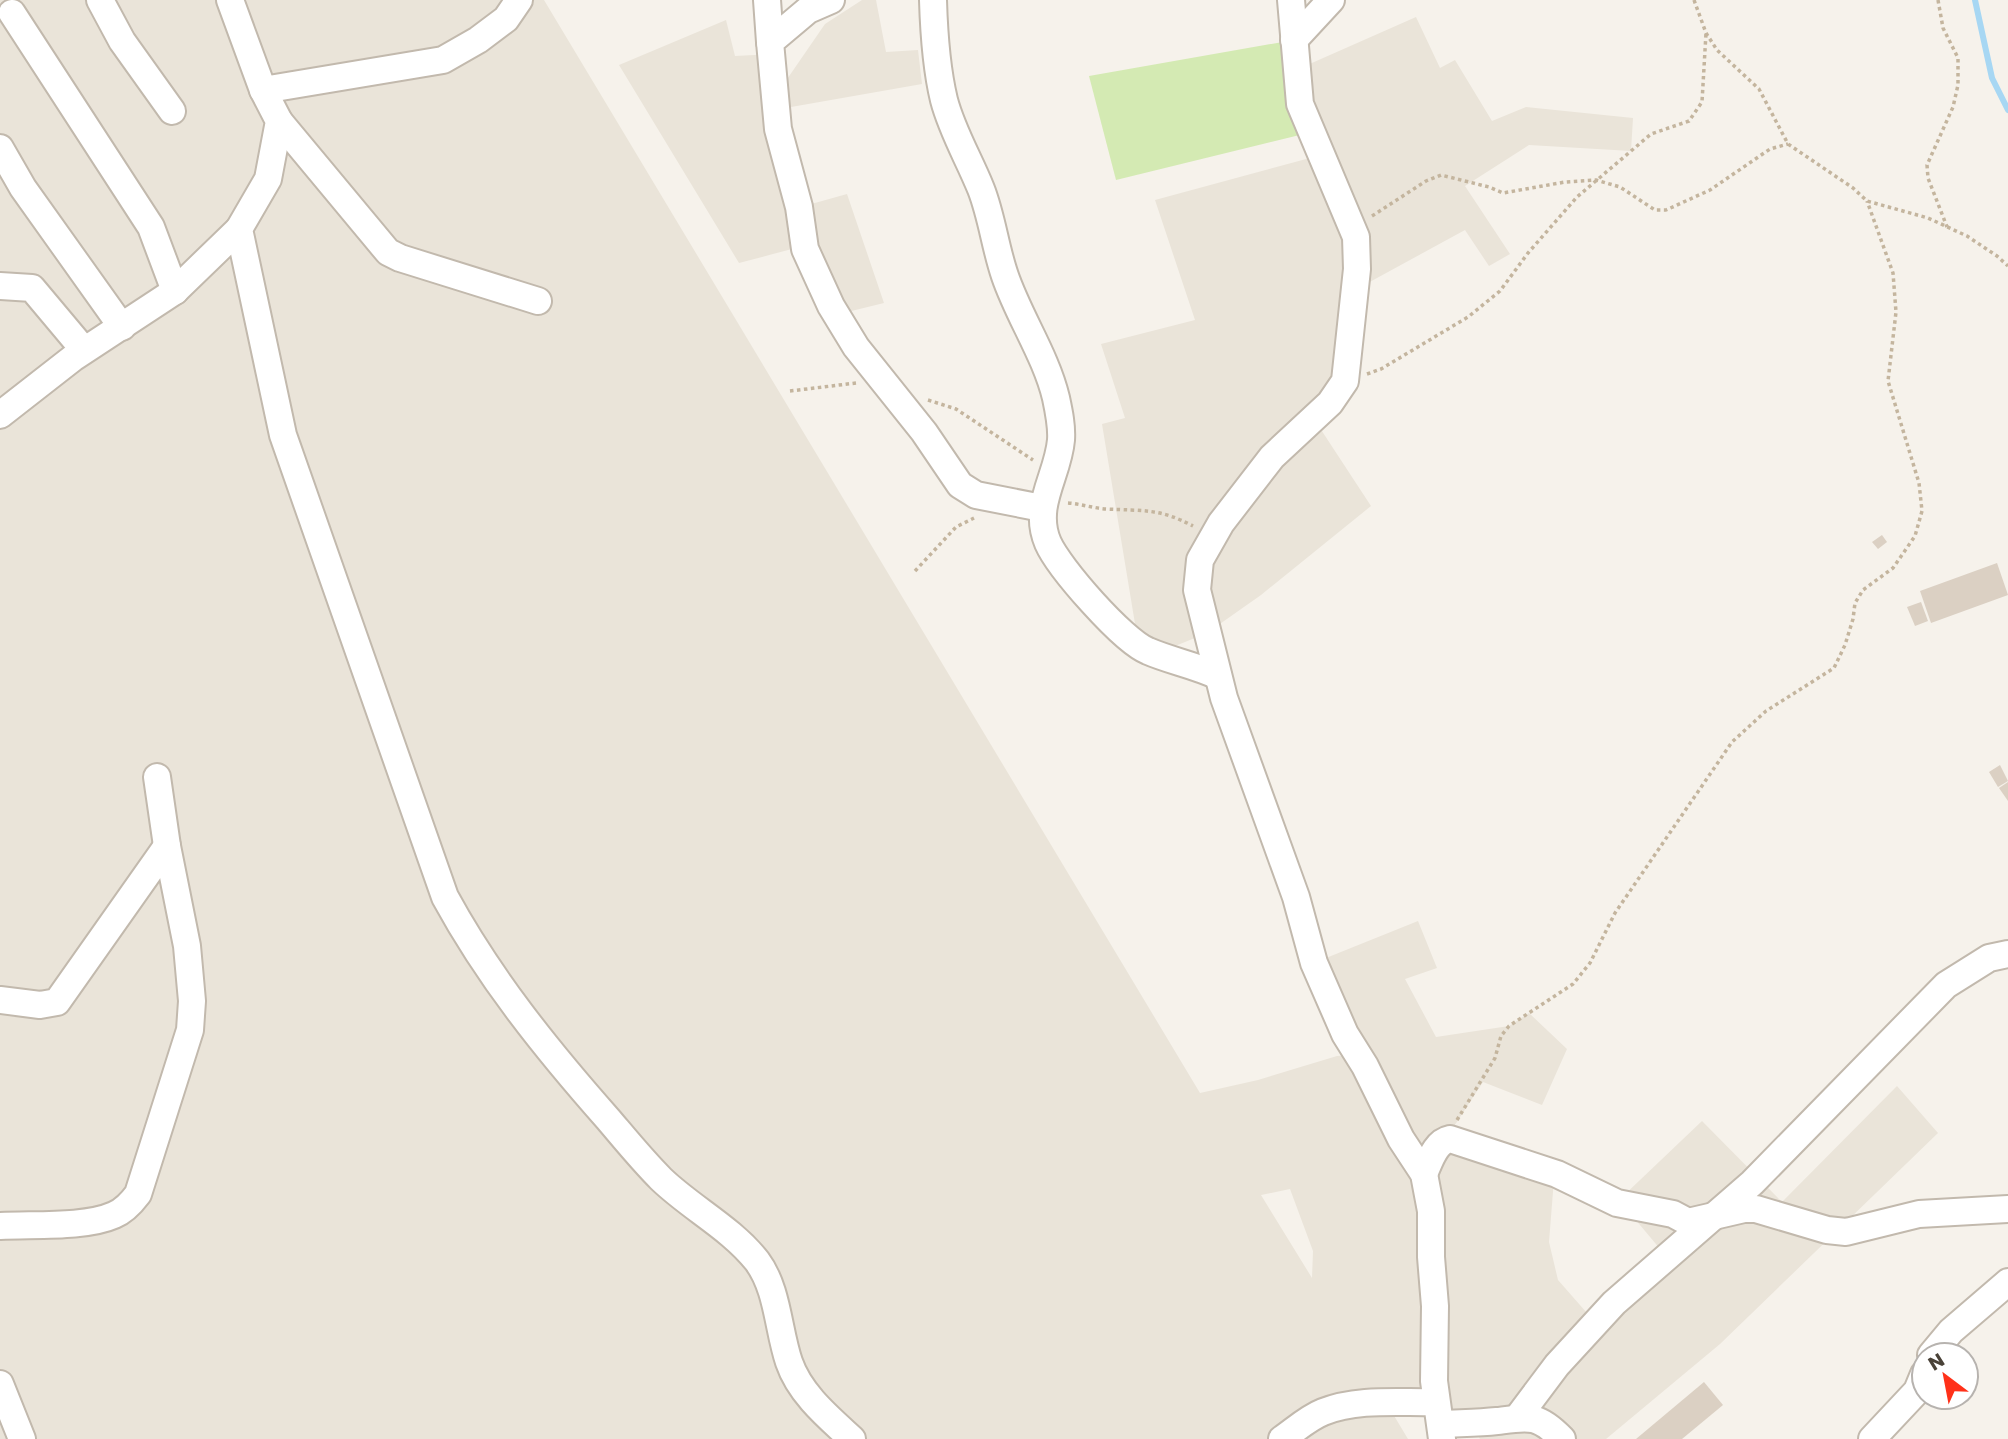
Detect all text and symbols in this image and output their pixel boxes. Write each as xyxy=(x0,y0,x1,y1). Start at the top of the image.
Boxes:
north arrow xyxy=(1910,1341,1980,1411)
text: N xyxy=(1923,1347,1949,1377)

